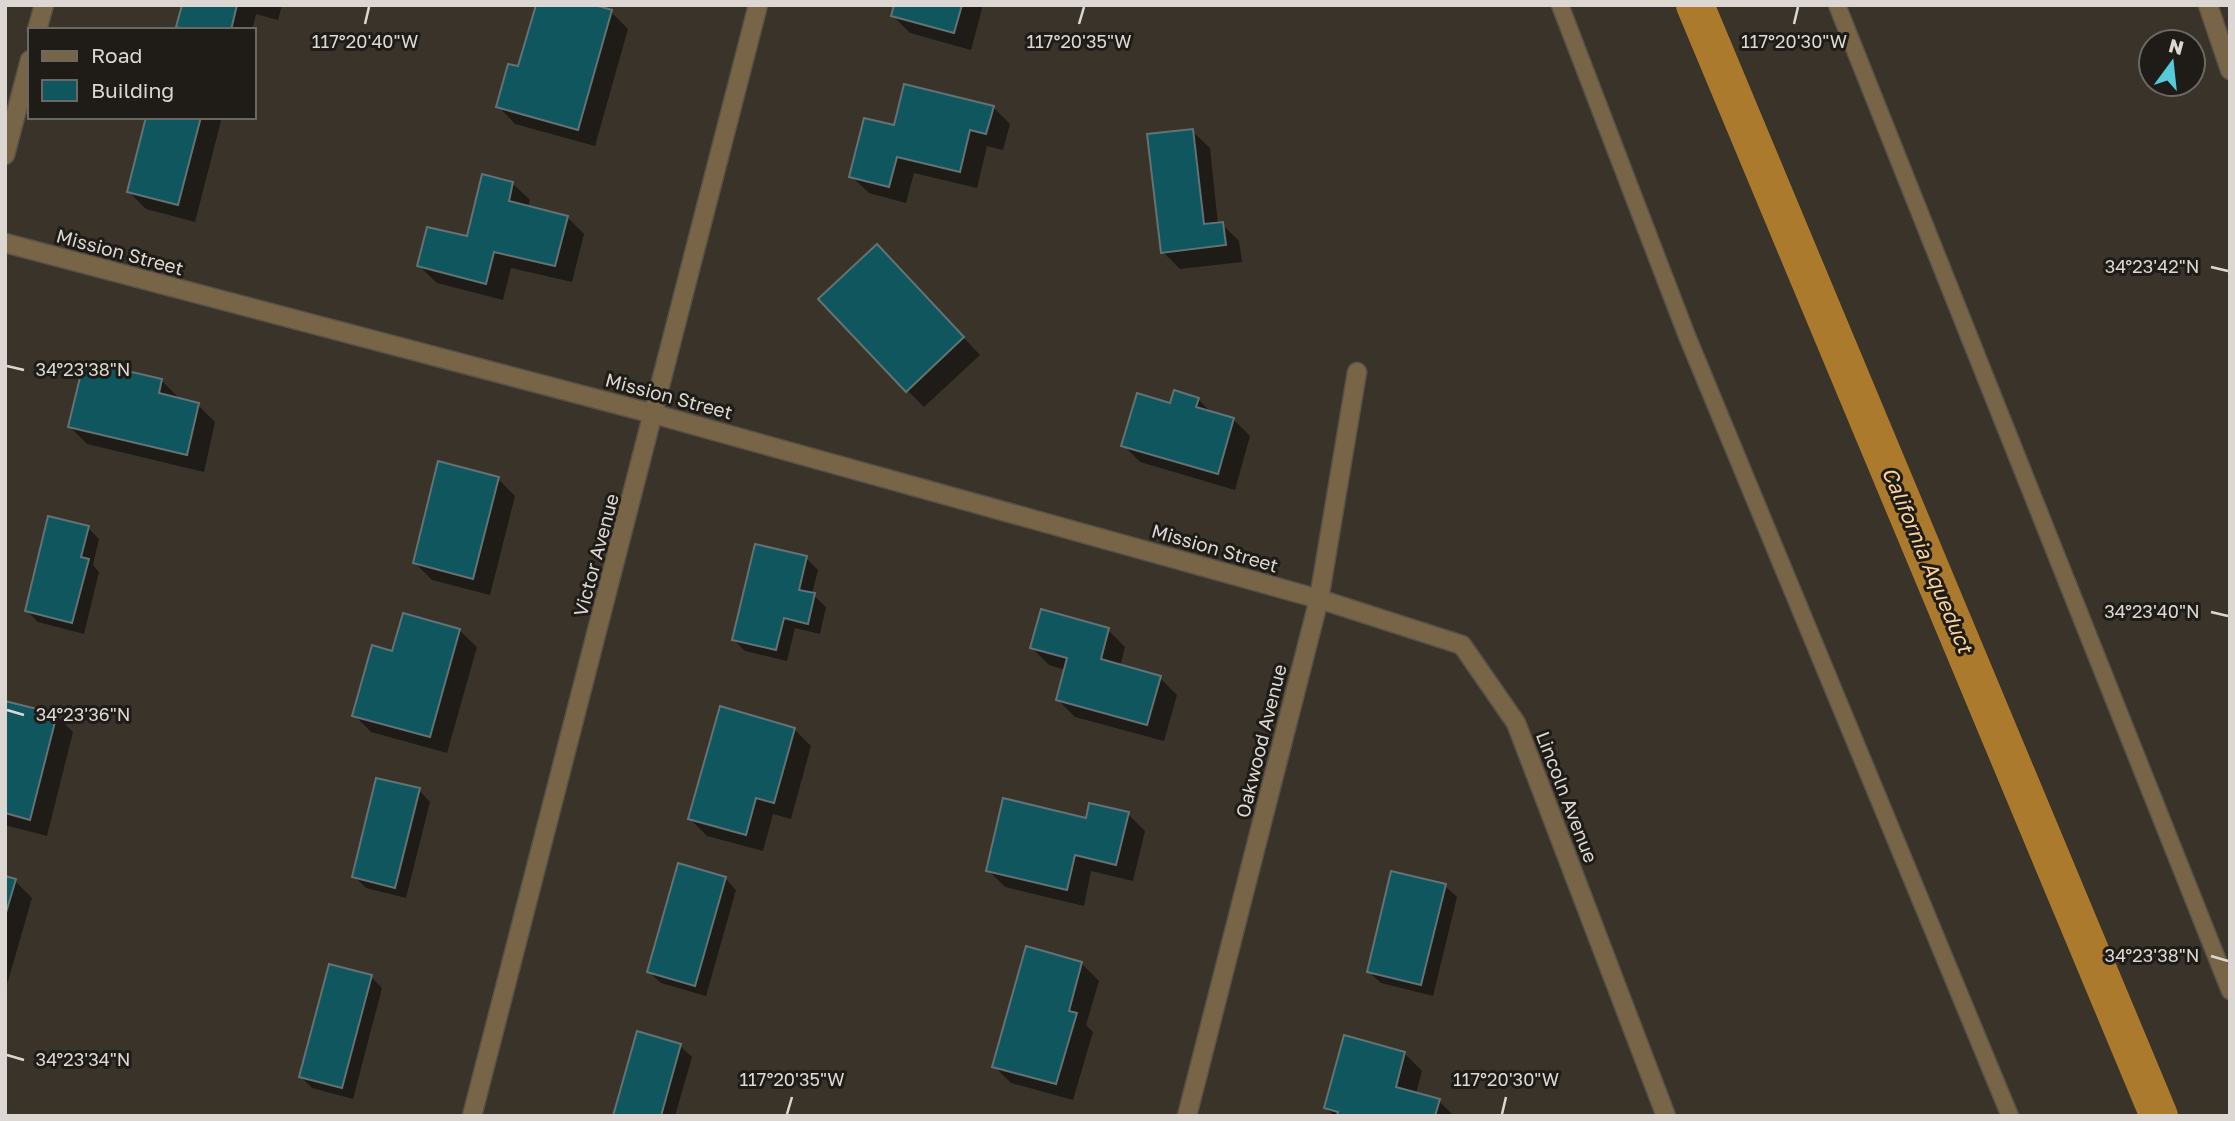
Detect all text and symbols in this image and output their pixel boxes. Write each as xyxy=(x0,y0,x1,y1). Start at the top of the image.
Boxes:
legend xyxy=(28,28,256,119)
north arrow xyxy=(2137,28,2207,98)
text: 117°20'40"W xyxy=(312,30,418,52)
text: 117°20'35"W xyxy=(1026,30,1132,52)
text: 117°20'30"W xyxy=(1741,30,1847,52)
text: N xyxy=(2167,33,2186,59)
text: Road xyxy=(91,42,142,68)
text: Building xyxy=(91,77,174,103)
street label: Mission Street xyxy=(54,223,186,280)
text: 34°23'42"N xyxy=(2105,255,2199,277)
text: 34°23'38"N xyxy=(36,358,130,380)
street label: Mission Street xyxy=(603,367,735,424)
water label: California Aqueduct xyxy=(1877,463,1980,659)
street label: Victor Avenue xyxy=(568,491,623,619)
street label: Mission Street xyxy=(1149,518,1281,577)
text: 34°23'40"N xyxy=(2104,600,2200,622)
street label: Oakwood Avenue xyxy=(1230,662,1291,820)
text: 34°23'36"N xyxy=(36,703,130,725)
street label: Lincoln Avenue xyxy=(1532,728,1603,866)
text: 34°23'38"N xyxy=(2105,944,2199,966)
text: 34°23'34"N xyxy=(36,1048,130,1070)
text: 117°20'35"W xyxy=(739,1068,845,1090)
text: 117°20'30"W xyxy=(1453,1068,1559,1090)

